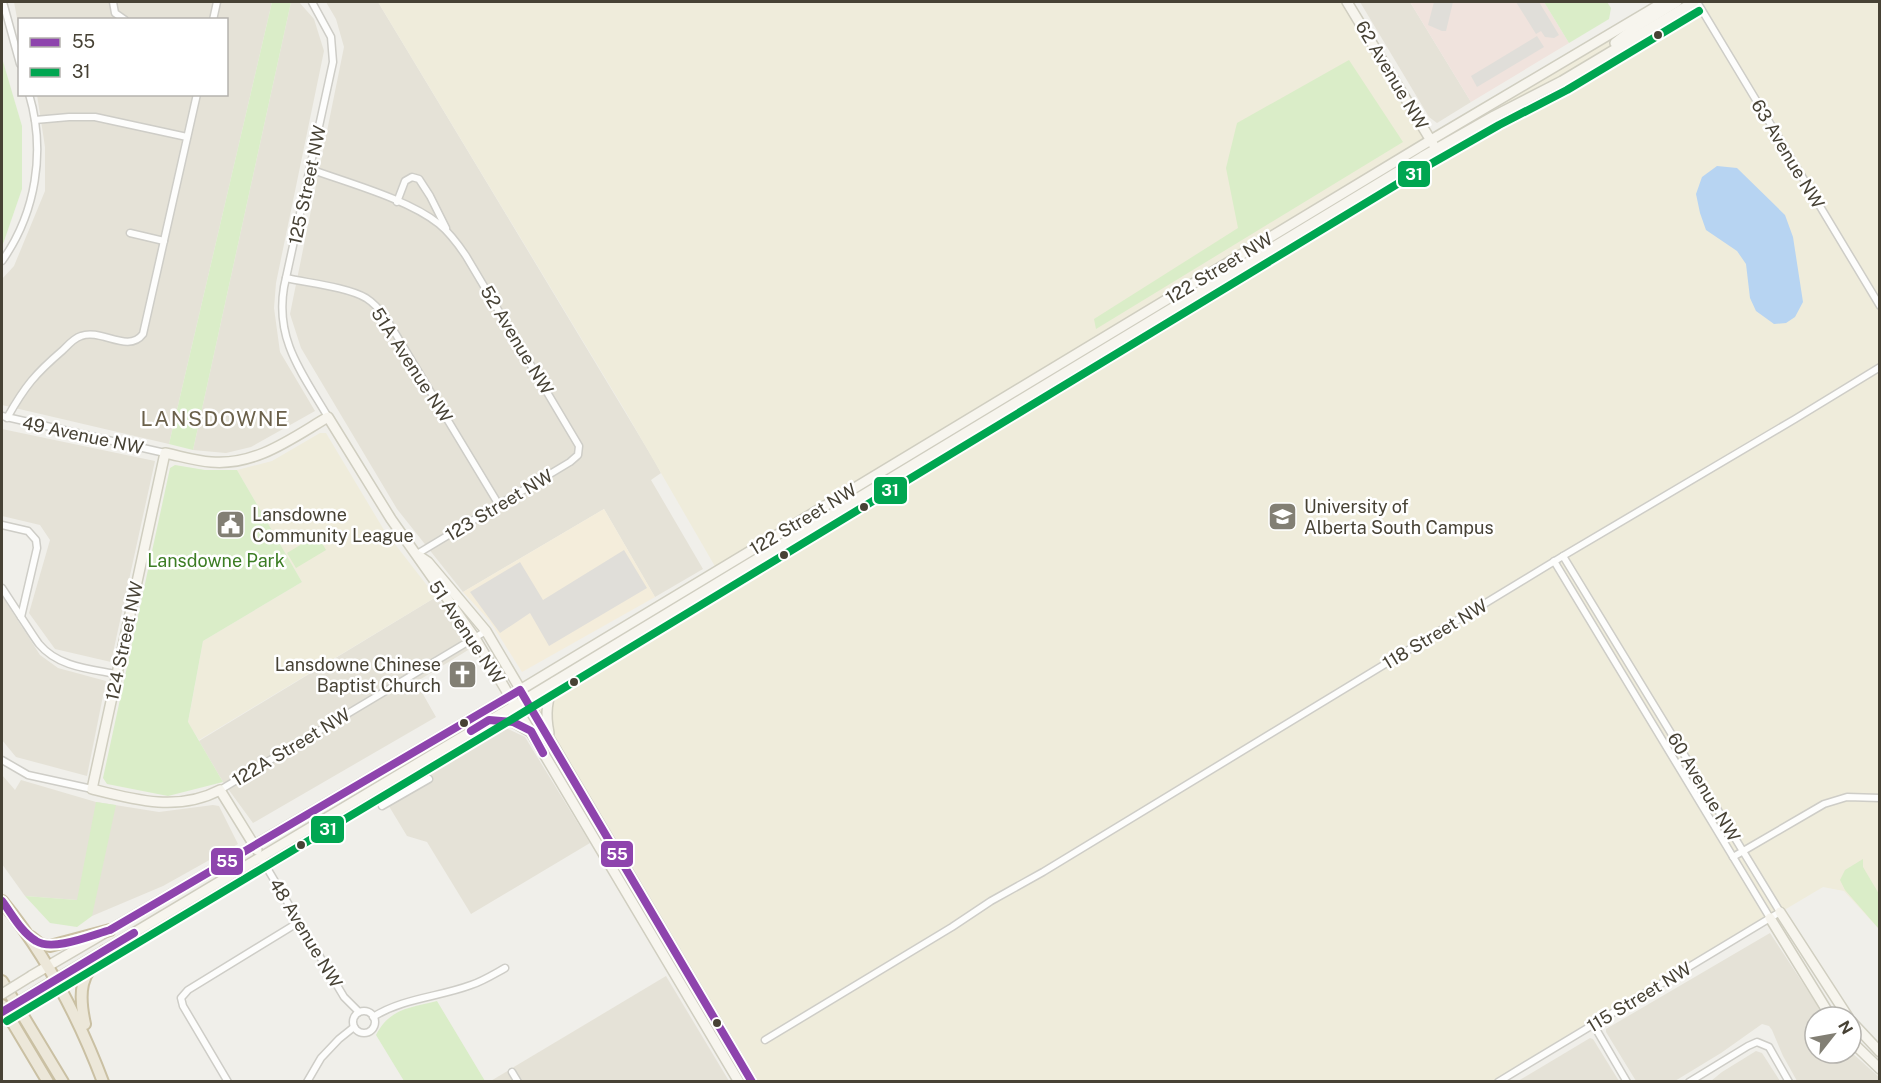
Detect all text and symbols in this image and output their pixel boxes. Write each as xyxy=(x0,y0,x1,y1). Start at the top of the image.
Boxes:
street label: 62 Avenue NW xyxy=(1351,17,1433,133)
legend xyxy=(18,18,228,96)
unlabelled marker xyxy=(1652,29,1664,41)
text: 55 xyxy=(72,31,95,52)
text: 31 xyxy=(72,61,91,82)
street label: 63 Avenue NW xyxy=(1747,96,1829,212)
street label: 125 Street NW xyxy=(284,123,330,247)
line badge: 31 xyxy=(1397,160,1431,188)
text: 31 xyxy=(1405,165,1423,184)
street label: 122 Street NW xyxy=(1162,228,1276,308)
street label: 52 Avenue NW xyxy=(476,282,558,398)
street label: 51A Avenue NW xyxy=(367,304,457,426)
district label: LANSDOWNE xyxy=(140,406,290,431)
street label: 49 Avenue NW xyxy=(20,412,146,458)
street label: 123 Street NW xyxy=(442,465,556,545)
line badge: 31 xyxy=(873,476,908,505)
street label: 122 Street NW xyxy=(746,479,860,559)
text: 31 xyxy=(881,481,899,500)
place label: University of Alberta South Campus xyxy=(1304,496,1494,538)
school or university icon: University of Alberta South Campus xyxy=(1267,500,1299,532)
unlabelled marker xyxy=(858,501,870,513)
place label: Lansdowne Community League xyxy=(252,504,414,546)
public building icon: Lansdowne Community League xyxy=(215,508,247,540)
unlabelled marker xyxy=(778,549,790,561)
park label: Lansdowne Park xyxy=(147,550,285,571)
street label: 51 Avenue NW xyxy=(425,576,509,688)
street label: 124 Street NW xyxy=(101,579,147,703)
street label: 118 Street NW xyxy=(1379,595,1491,673)
place label: Lansdowne Chinese Baptist Church xyxy=(275,654,441,696)
church icon: Lansdowne Chinese Baptist Church xyxy=(446,658,478,690)
unlabelled marker xyxy=(568,676,580,688)
street label: 122A Street NW xyxy=(228,704,354,790)
unlabelled marker xyxy=(458,717,470,729)
street label: 60 Avenue NW xyxy=(1663,729,1745,845)
line badge: 31 xyxy=(310,815,345,844)
text: 31 xyxy=(319,820,337,839)
unlabelled marker xyxy=(295,839,307,851)
line badge: 55 xyxy=(600,840,634,868)
text: 55 xyxy=(606,845,628,864)
line badge: 55 xyxy=(210,847,244,876)
text: 55 xyxy=(216,852,238,871)
street label: 48 Avenue NW xyxy=(265,874,347,992)
street label: 115 Street NW xyxy=(1583,958,1695,1036)
north arrow xyxy=(1803,1005,1863,1065)
unlabelled marker xyxy=(711,1017,723,1029)
text: N xyxy=(1834,1017,1857,1038)

